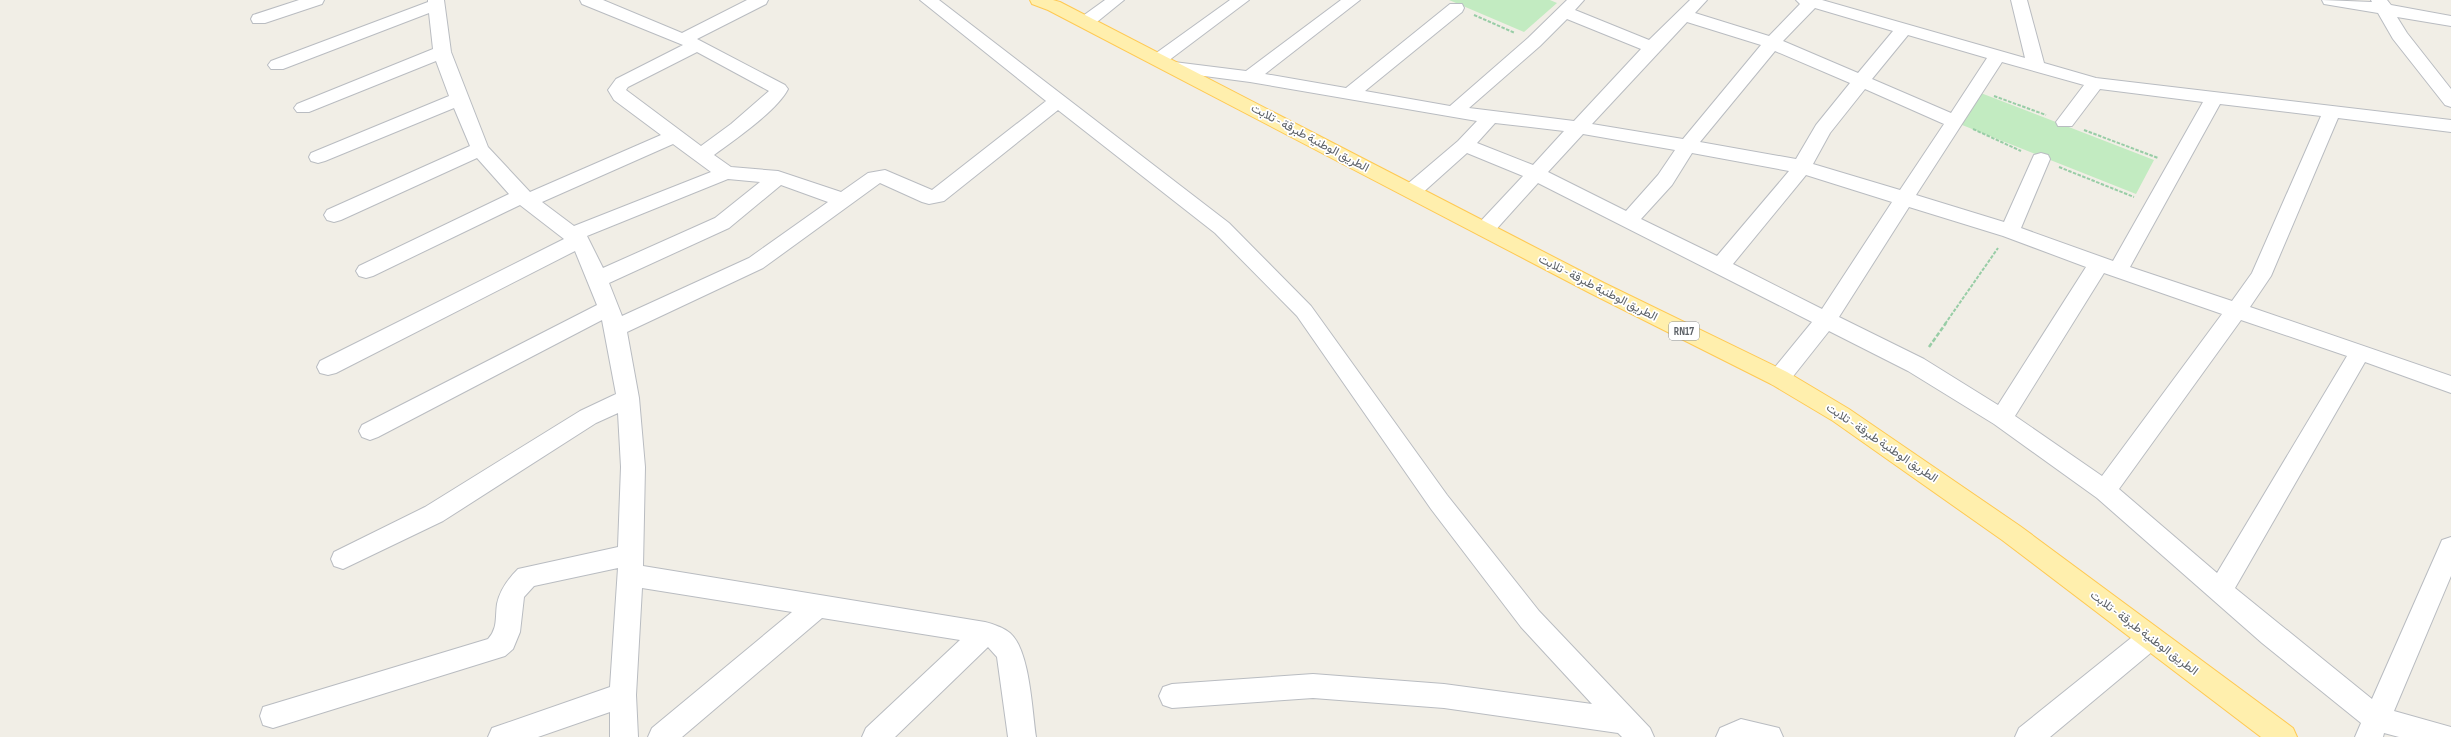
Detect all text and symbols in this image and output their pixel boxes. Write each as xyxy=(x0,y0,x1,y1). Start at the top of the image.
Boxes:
street label: الطريق الوطنية طبرقة - تلابت xyxy=(1248,101,1372,175)
street label: الطريق الوطنية طبرقة - تلابت xyxy=(1536,251,1660,325)
road number: RN17 xyxy=(1669,322,1699,340)
street label: الطريق الوطنية طبرقة - تلابت xyxy=(1823,400,1941,486)
street label: الطريق الوطنية طبرقة - تلابت xyxy=(2087,587,2201,679)

